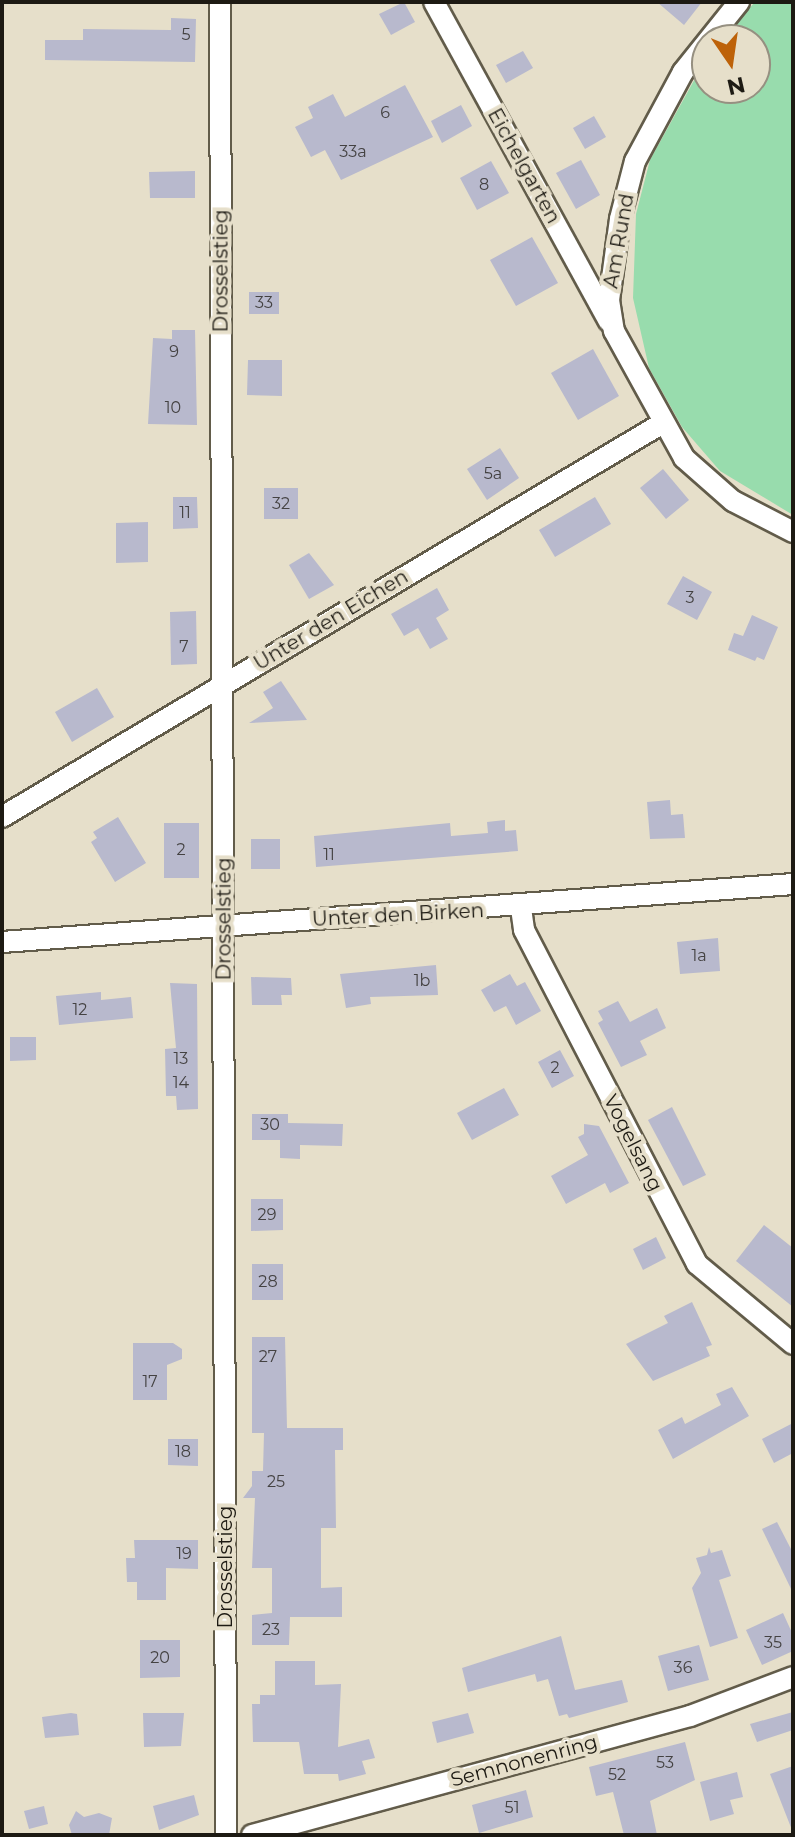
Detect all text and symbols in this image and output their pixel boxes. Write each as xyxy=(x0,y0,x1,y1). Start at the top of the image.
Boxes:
north arrow xyxy=(691,24,771,104)
house number: 5 xyxy=(181,25,191,45)
text: N xyxy=(724,71,748,101)
house number: 6 xyxy=(380,103,390,123)
street label: Eichelgarten xyxy=(482,104,566,228)
house number: 33a xyxy=(339,142,367,162)
house number: 8 xyxy=(479,175,489,195)
street label: Am Rund xyxy=(599,192,639,290)
street label: Drosselstieg xyxy=(209,210,233,332)
house number: 33 xyxy=(255,293,273,313)
house number: 9 xyxy=(169,342,179,362)
house number: 10 xyxy=(165,398,181,418)
house number: 5a xyxy=(484,464,502,484)
house number: 32 xyxy=(272,494,290,514)
house number: 11 xyxy=(179,503,191,523)
street label: Unter den Eichen xyxy=(249,564,413,676)
house number: 3 xyxy=(685,588,695,608)
house number: 7 xyxy=(179,637,189,657)
house number: 2 xyxy=(176,840,186,860)
house number: 11 xyxy=(323,845,335,865)
street label: Drosselstieg xyxy=(212,858,236,980)
street label: Unter den Birken xyxy=(311,899,485,931)
house number: 1a xyxy=(691,946,707,966)
house number: 1b xyxy=(414,971,430,991)
house number: 12 xyxy=(73,1000,87,1020)
house number: 13 xyxy=(174,1049,188,1069)
house number: 2 xyxy=(550,1058,560,1078)
house number: 14 xyxy=(173,1073,189,1093)
street label: Vogelsang xyxy=(598,1091,668,1195)
house number: 30 xyxy=(260,1115,280,1135)
house number: 29 xyxy=(258,1205,276,1225)
house number: 28 xyxy=(258,1272,278,1292)
house number: 27 xyxy=(259,1347,277,1367)
house number: 17 xyxy=(142,1372,158,1392)
house number: 18 xyxy=(175,1442,191,1462)
house number: 25 xyxy=(267,1472,285,1492)
street label: Drosselstieg xyxy=(213,1506,237,1628)
house number: 19 xyxy=(176,1544,192,1564)
house number: 23 xyxy=(262,1620,280,1640)
house number: 35 xyxy=(764,1633,782,1653)
house number: 20 xyxy=(150,1648,170,1668)
house number: 36 xyxy=(674,1658,692,1678)
street label: Semnonenring xyxy=(448,1730,600,1792)
house number: 53 xyxy=(656,1753,674,1773)
house number: 52 xyxy=(608,1765,626,1785)
house number: 51 xyxy=(505,1798,519,1818)

